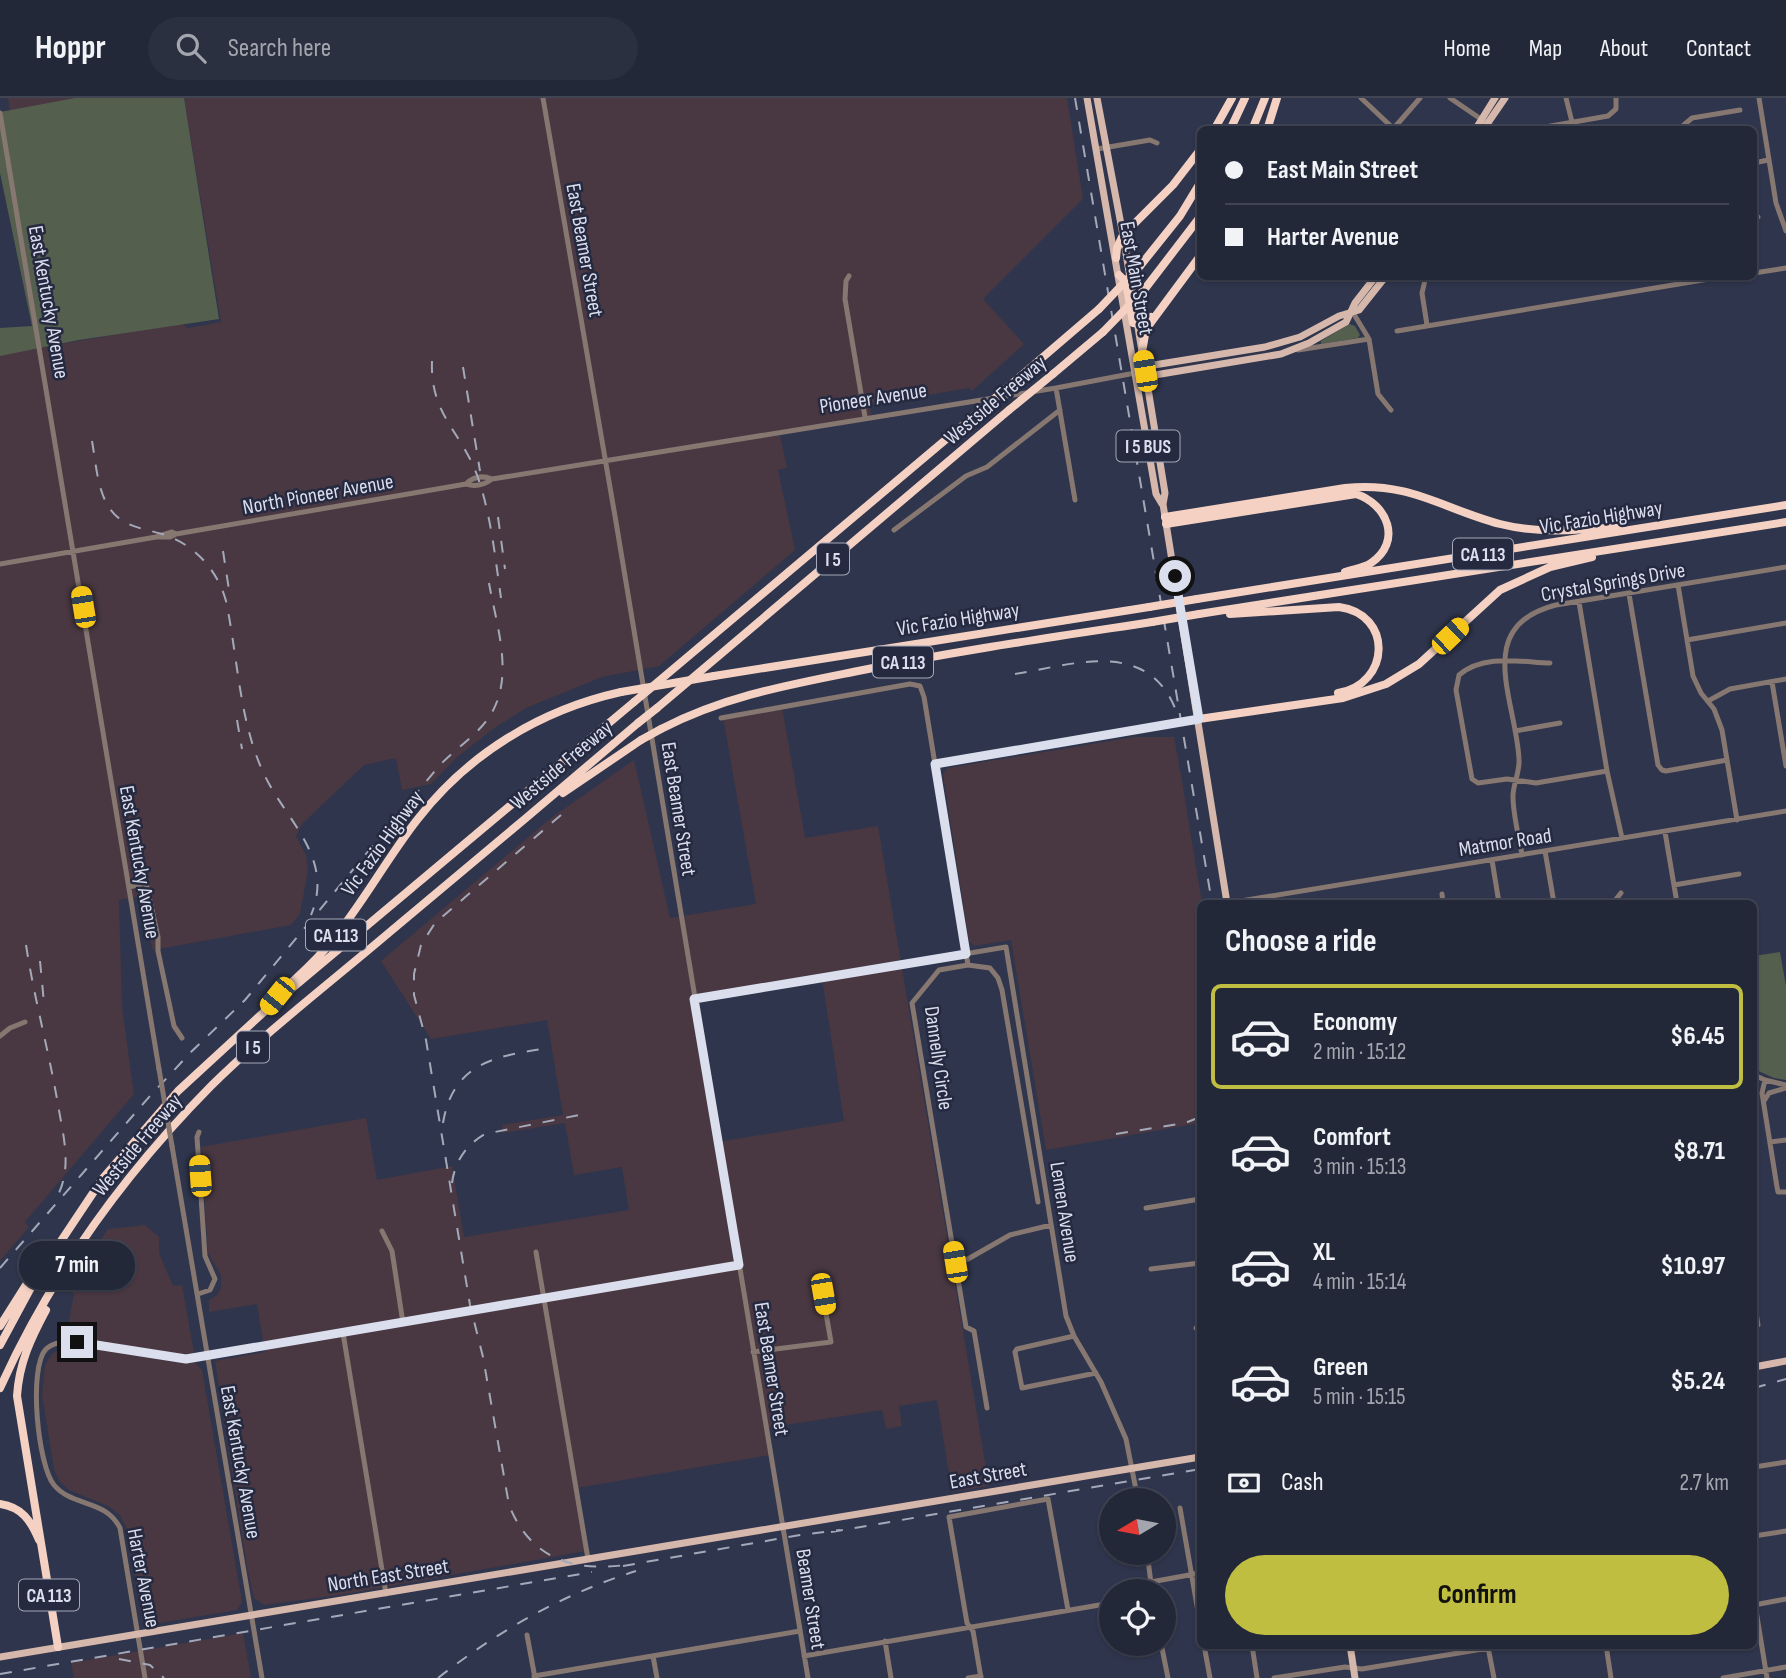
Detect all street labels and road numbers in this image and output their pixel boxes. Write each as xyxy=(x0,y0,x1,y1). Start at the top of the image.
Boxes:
street label: East Beamer Street xyxy=(560,181,609,319)
street label: East Main Street xyxy=(1114,219,1159,337)
street label: East Kentucky Avenue xyxy=(23,224,74,380)
street label: Westside Freeway xyxy=(939,350,1051,450)
street label: Pioneer Avenue xyxy=(818,378,928,419)
road number: I 5 BUS xyxy=(1116,430,1180,462)
street label: North Pioneer Avenue xyxy=(241,469,395,520)
street label: Vic Fazio Highway xyxy=(1538,495,1664,540)
road number: CA 113 xyxy=(1453,538,1513,569)
road number: I 5 xyxy=(817,544,849,574)
street label: Crystal Springs Drive xyxy=(1539,557,1687,607)
street label: Vic Fazio Highway xyxy=(895,597,1021,642)
road number: CA 113 xyxy=(873,646,933,678)
street label: Westside Freeway xyxy=(505,715,617,815)
street label: East Beamer Street xyxy=(656,740,701,878)
street label: East Kentucky Avenue xyxy=(114,784,165,940)
street label: Vic Fazio Highway xyxy=(336,786,429,901)
street label: Matmor Road xyxy=(1457,823,1553,862)
road number: CA 113 xyxy=(306,920,366,950)
street label: Dannelly Circle xyxy=(919,1005,958,1112)
road number: I 5 xyxy=(237,1032,269,1063)
street label: Westside Freeway xyxy=(87,1089,187,1201)
street label: Lemen Avenue xyxy=(1044,1160,1085,1264)
street label: East Beamer Street xyxy=(749,1300,794,1438)
street label: East Kentucky Avenue xyxy=(215,1384,266,1540)
street label: East Street xyxy=(948,1456,1029,1495)
street label: Harter Avenue xyxy=(122,1526,165,1630)
street label: Beamer Street xyxy=(790,1547,831,1651)
street label: North East Street xyxy=(326,1554,451,1597)
road number: CA 113 xyxy=(19,1580,79,1610)

